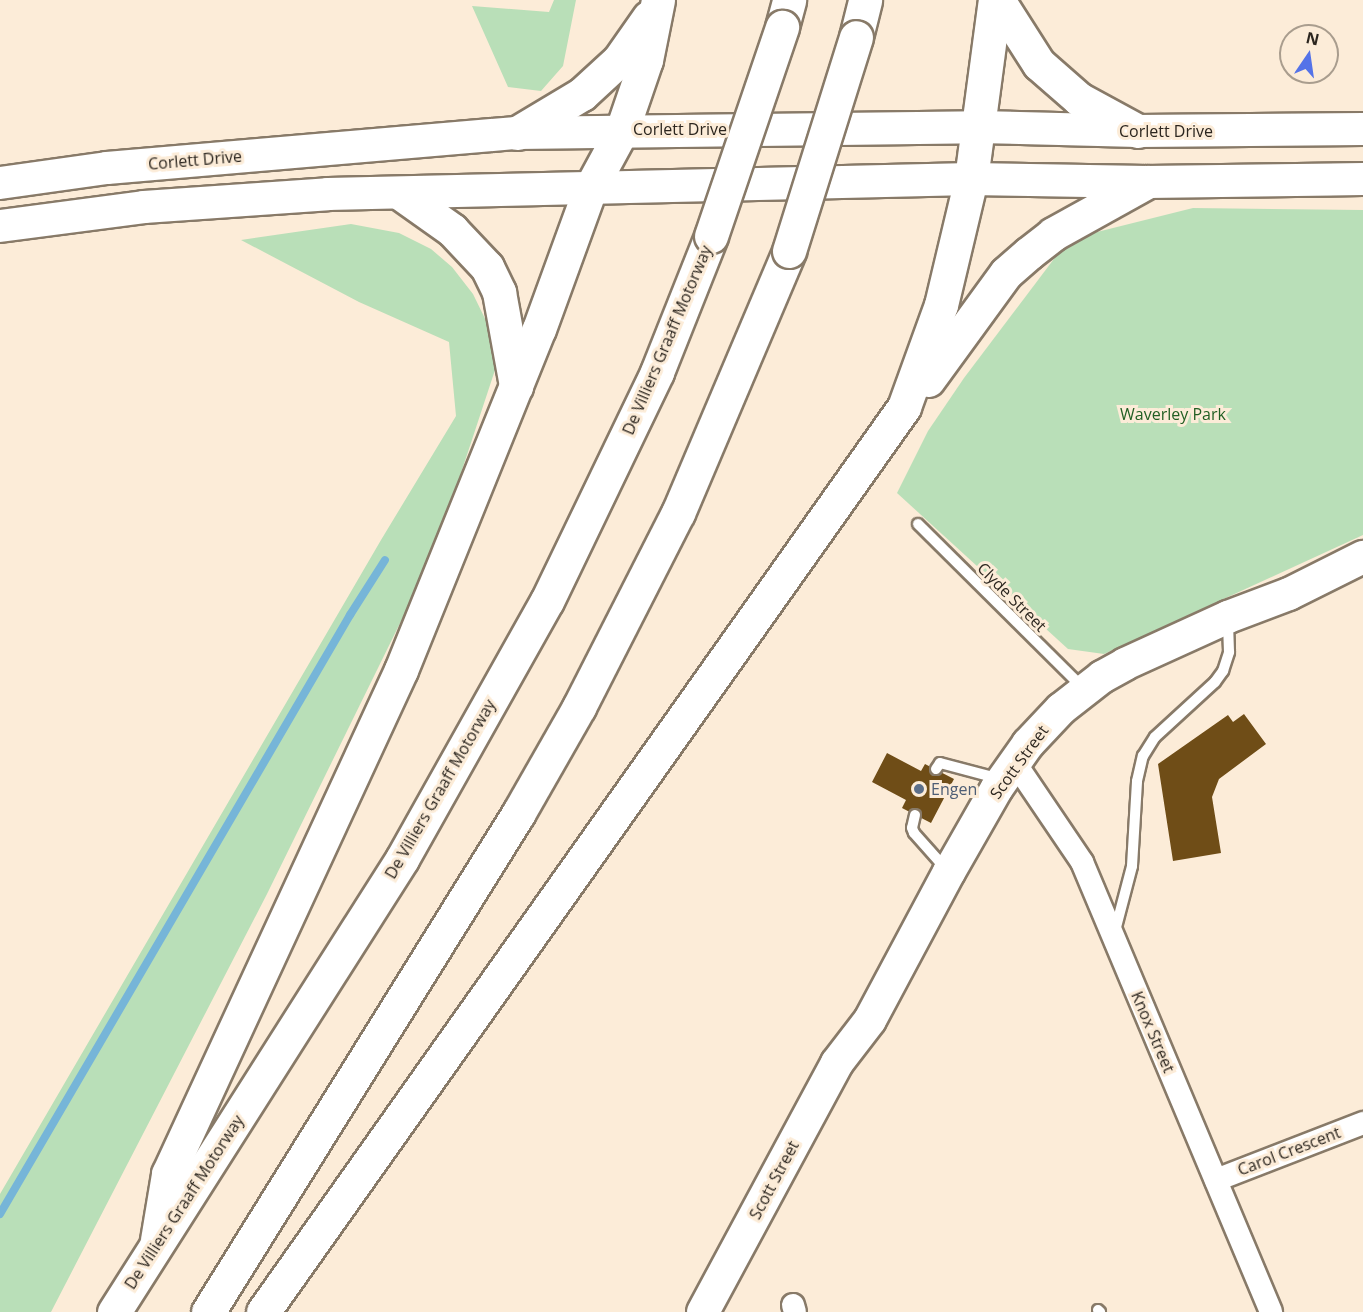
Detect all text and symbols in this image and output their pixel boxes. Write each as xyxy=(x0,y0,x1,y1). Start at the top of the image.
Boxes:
north arrow xyxy=(1279,24,1339,84)
text: N xyxy=(1304,26,1321,51)
street label: Corlett Drive xyxy=(633,119,727,139)
street label: Corlett Drive xyxy=(1119,121,1213,141)
street label: Corlett Drive xyxy=(147,146,243,174)
street label: De Villiers Graaff Motorway xyxy=(618,242,716,438)
park label: Waverley Park xyxy=(1120,404,1226,424)
street label: Clyde Street xyxy=(973,558,1051,636)
street label: De Villiers Graaff Motorway xyxy=(381,696,499,882)
street label: Scott Street xyxy=(986,721,1052,803)
place label: Engen xyxy=(931,779,977,799)
marker: Engen xyxy=(912,782,926,796)
street label: Knox Street xyxy=(1127,988,1179,1076)
street label: De Villiers Graaff Motorway xyxy=(120,1111,248,1293)
street label: Carol Crescent xyxy=(1235,1123,1343,1179)
street label: Scott Street xyxy=(745,1137,803,1223)

